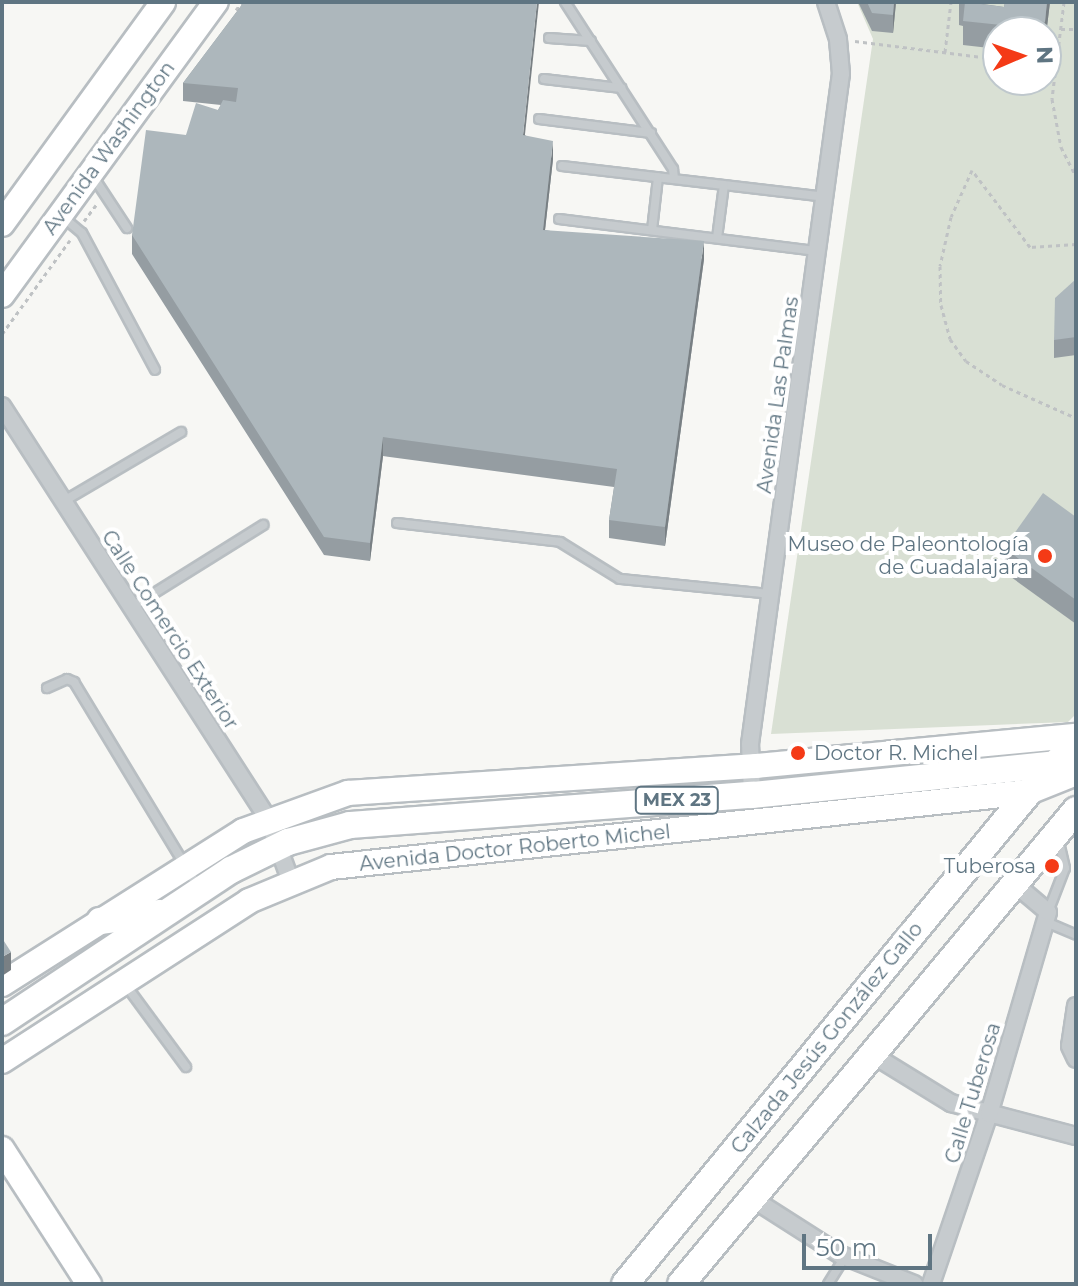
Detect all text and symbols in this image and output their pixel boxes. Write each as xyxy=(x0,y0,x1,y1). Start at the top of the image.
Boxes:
north arrow xyxy=(982,16,1062,96)
text: N xyxy=(1031,46,1058,65)
street label: Avenida Washington xyxy=(38,57,180,239)
street label: Avenida Las Palmas xyxy=(752,295,804,495)
street label: Calle Comercio Exterior xyxy=(97,526,243,734)
place label: Museo de Paleontología de Guadalajara xyxy=(787,532,1029,579)
marker: Museo de Paleontología de Guadalajara xyxy=(1036,547,1054,565)
place label: Doctor R. Michel xyxy=(814,741,978,765)
marker: Doctor R. Michel xyxy=(789,744,807,762)
road number: MEX 23 xyxy=(633,786,721,814)
street label: Avenida Doctor Roberto Michel xyxy=(358,820,672,876)
place label: Tuberosa xyxy=(944,854,1036,878)
marker: Tuberosa xyxy=(1043,857,1061,875)
street label: Calzada Jesús González Gallo xyxy=(726,917,928,1159)
street label: Calle Tuberosa xyxy=(940,1020,1006,1166)
scale bar xyxy=(806,1218,936,1268)
text: 50 m xyxy=(816,1233,877,1262)

